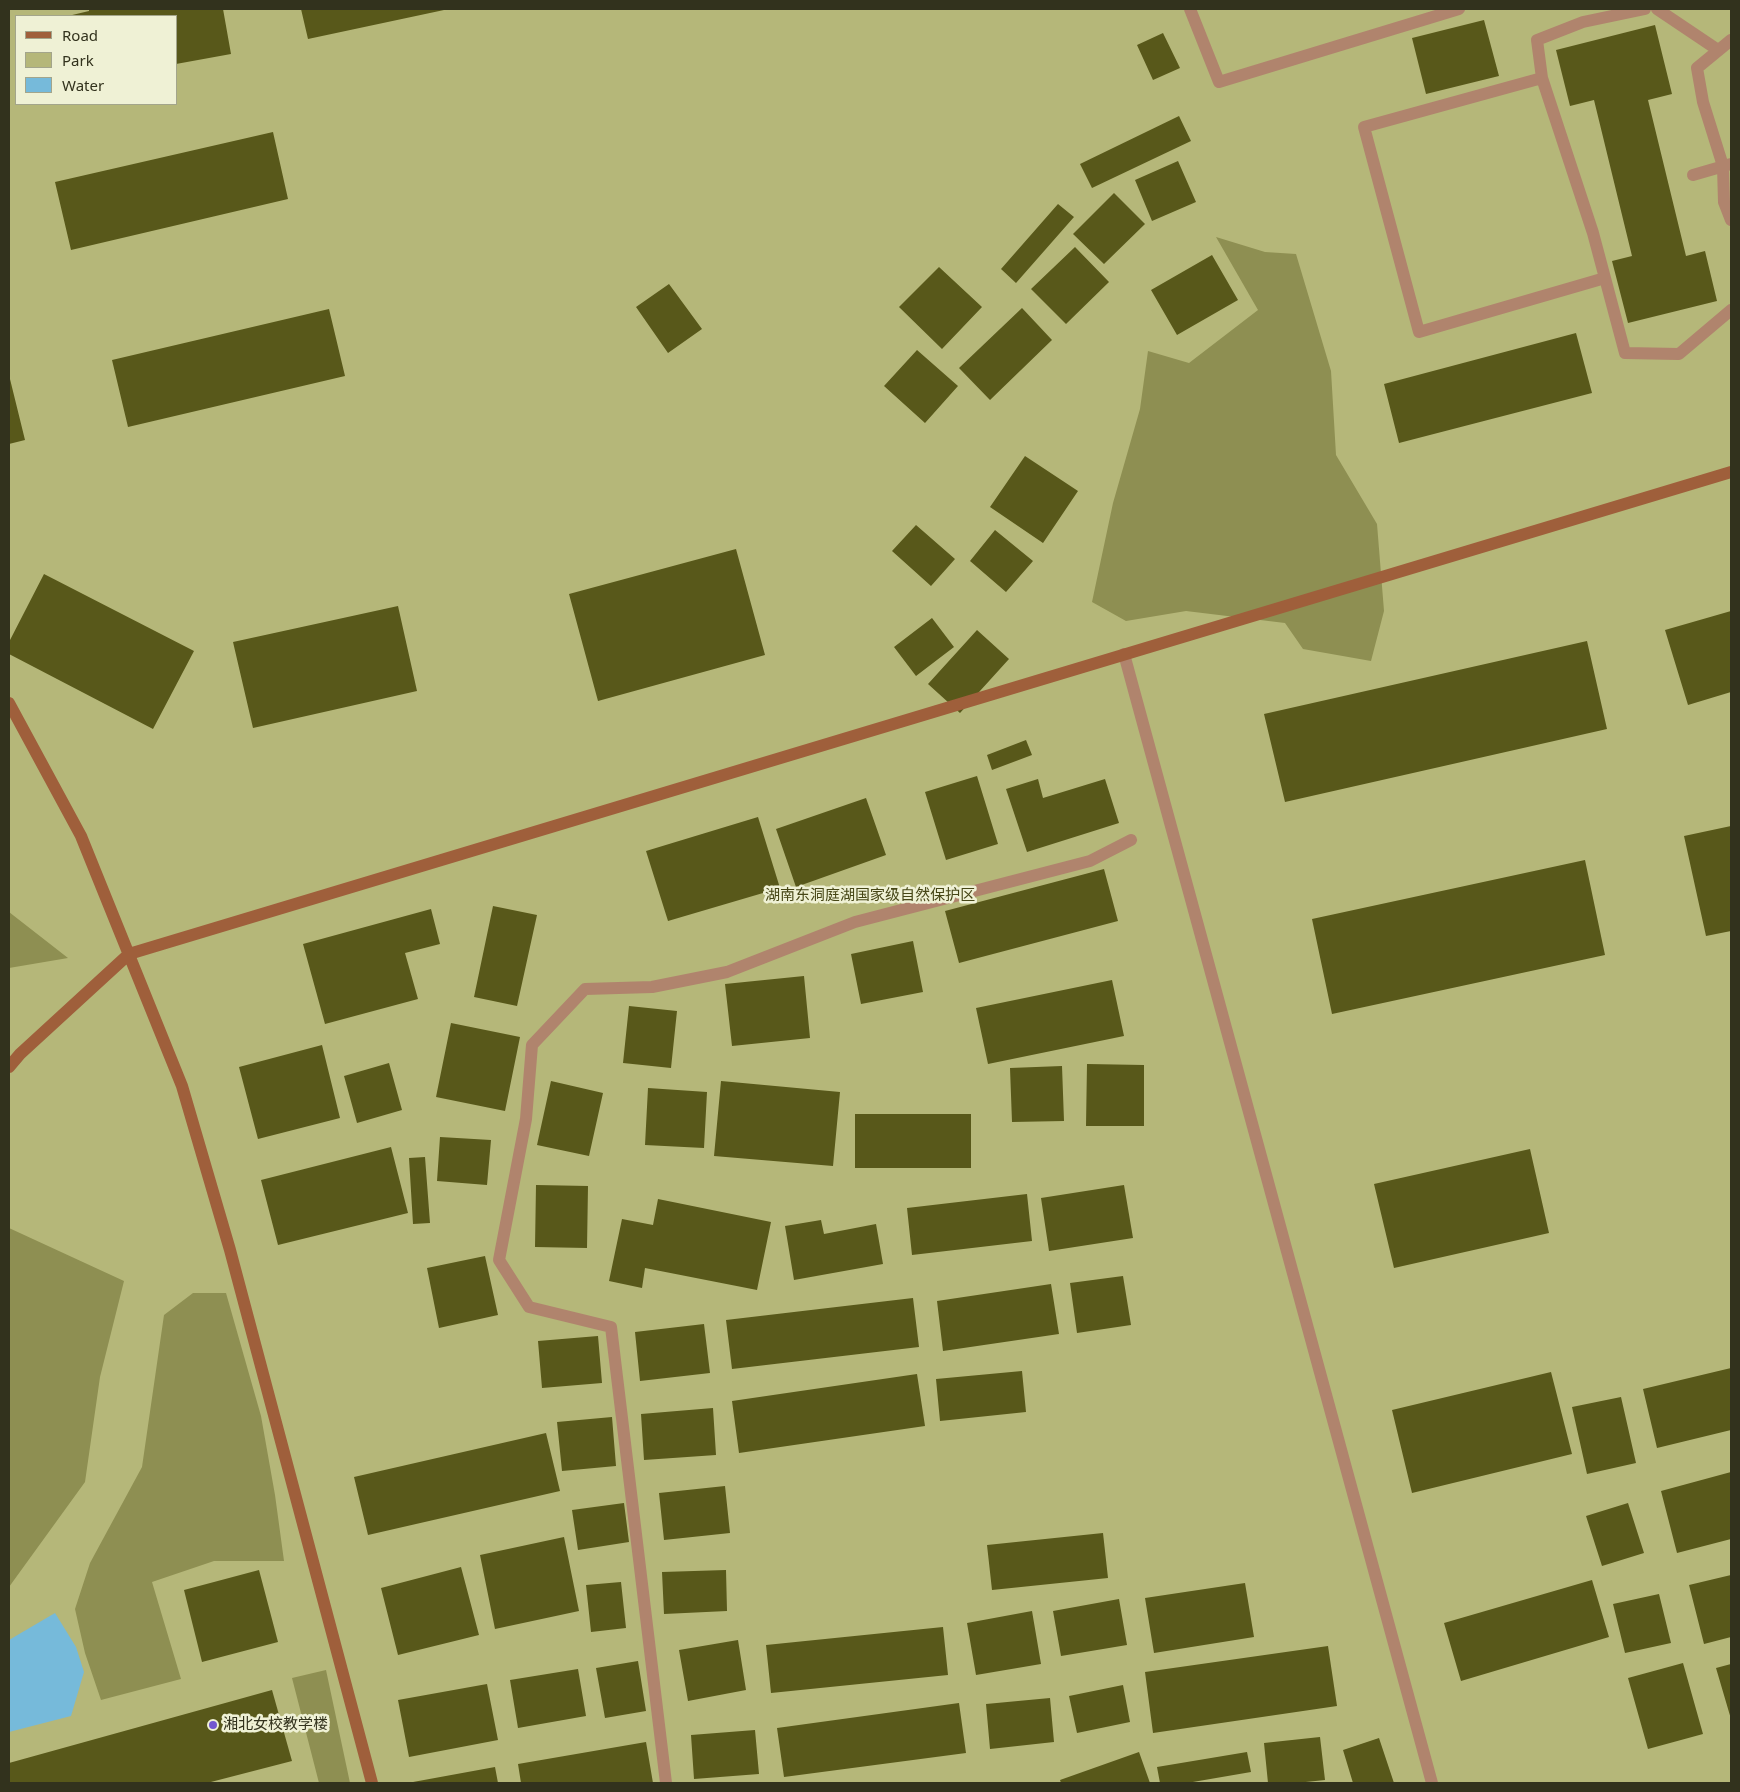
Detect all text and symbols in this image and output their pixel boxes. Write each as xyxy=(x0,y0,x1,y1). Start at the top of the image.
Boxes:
legend xyxy=(15,15,178,105)
text: Road xyxy=(62,25,98,45)
text: Park xyxy=(62,50,94,70)
text: Water xyxy=(62,75,104,95)
park label: 湖南东洞庭湖国家级自然保护区 xyxy=(765,887,975,905)
place label: 湘北女校教学楼 xyxy=(223,1716,328,1734)
marker: 湘北女校教学楼 xyxy=(207,1719,219,1731)

